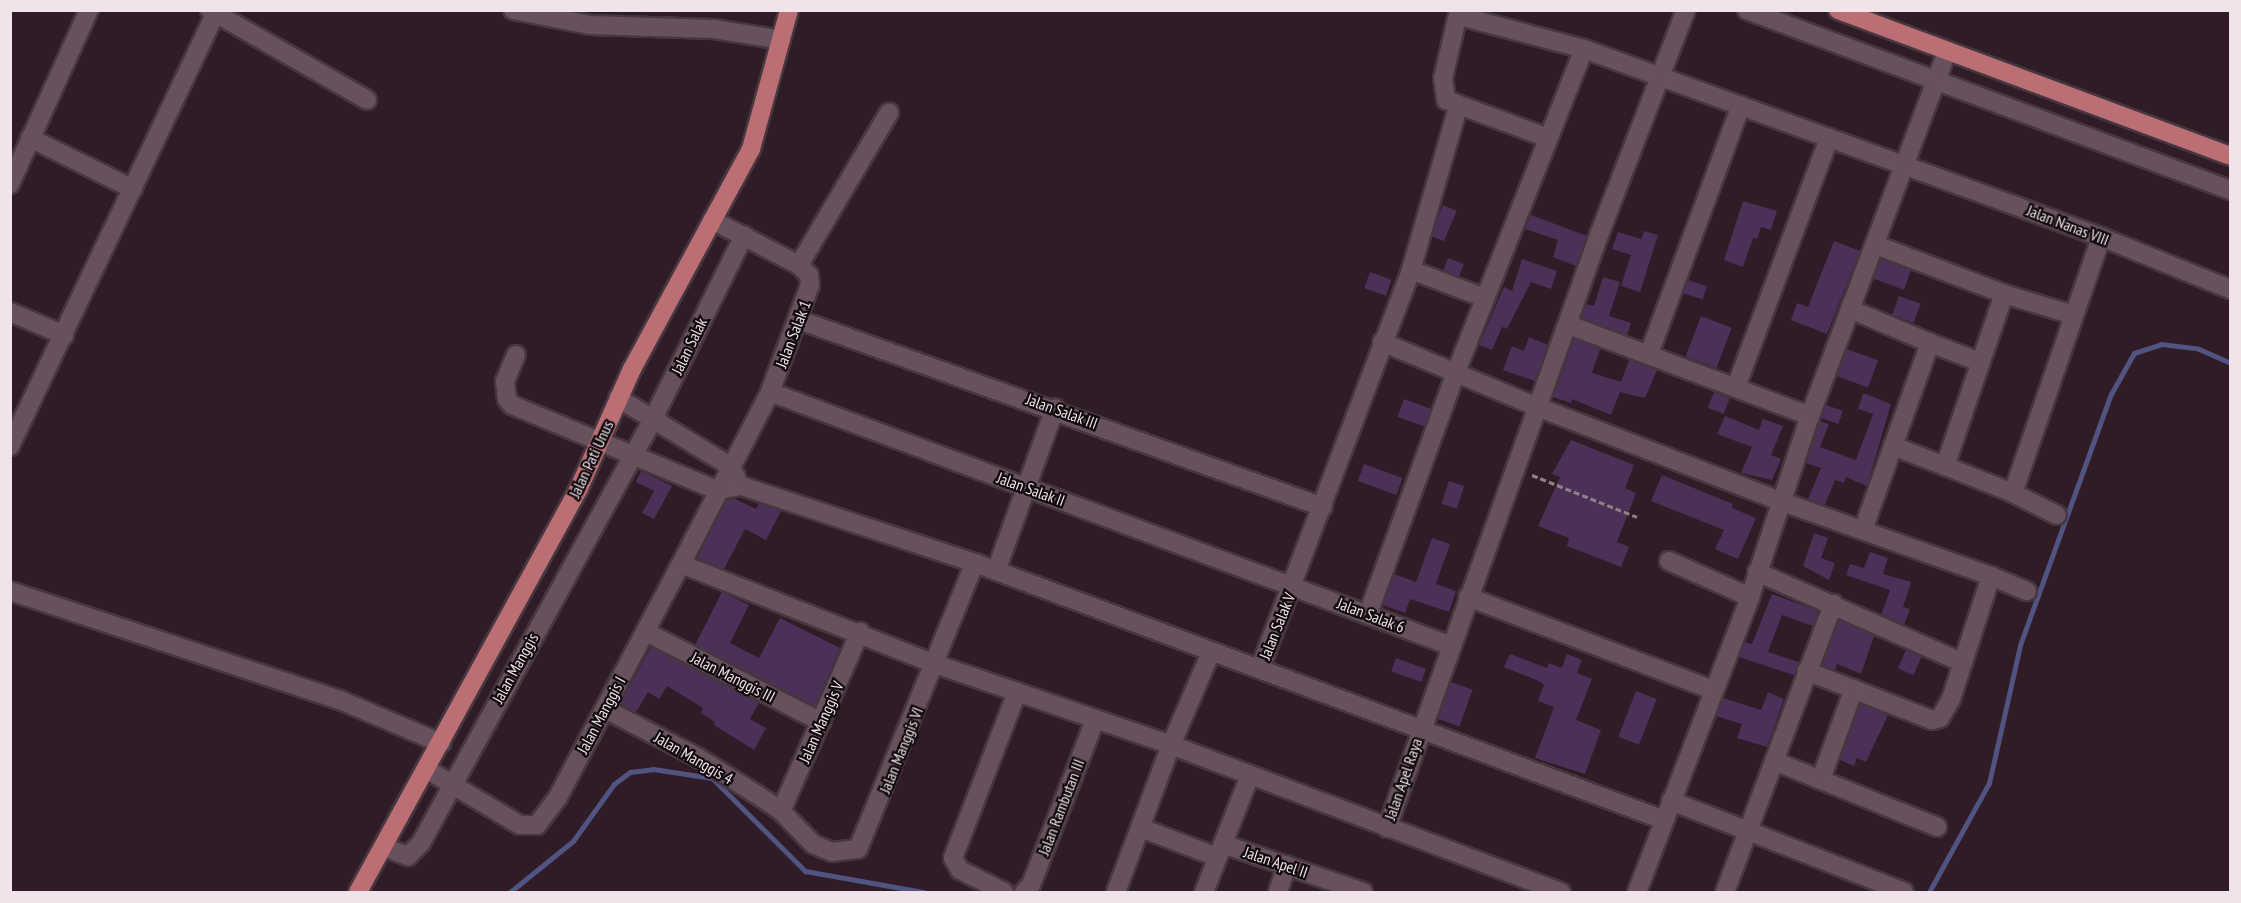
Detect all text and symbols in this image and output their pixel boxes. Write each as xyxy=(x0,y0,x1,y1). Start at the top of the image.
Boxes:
street label: Jalan Nanas VIII xyxy=(2024,201,2112,249)
street label: Jalan Salak 1 xyxy=(771,297,815,371)
street label: Jalan Salak xyxy=(667,315,711,377)
street label: Jalan Salak III xyxy=(1023,389,1101,433)
street label: Jalan Pati Unus xyxy=(565,417,617,501)
street label: Jalan Salak II xyxy=(994,468,1068,510)
street label: Jalan Salak V xyxy=(1255,589,1299,663)
street label: Jalan Salak 6 xyxy=(1334,593,1408,637)
street label: Jalan Manggis xyxy=(488,630,542,706)
street label: Jalan Manggis III xyxy=(688,648,778,706)
street label: Jalan Manggis I xyxy=(573,673,629,757)
street label: Jalan Manggis V xyxy=(794,678,848,766)
street label: Jalan Manggis VI xyxy=(875,704,927,796)
street label: Jalan Manggis 4 xyxy=(651,728,737,788)
street label: Jalan Apel Raya xyxy=(1380,735,1426,823)
street label: Jalan Rambutan III xyxy=(1034,756,1088,858)
street label: Jalan Apel II xyxy=(1241,842,1311,882)

